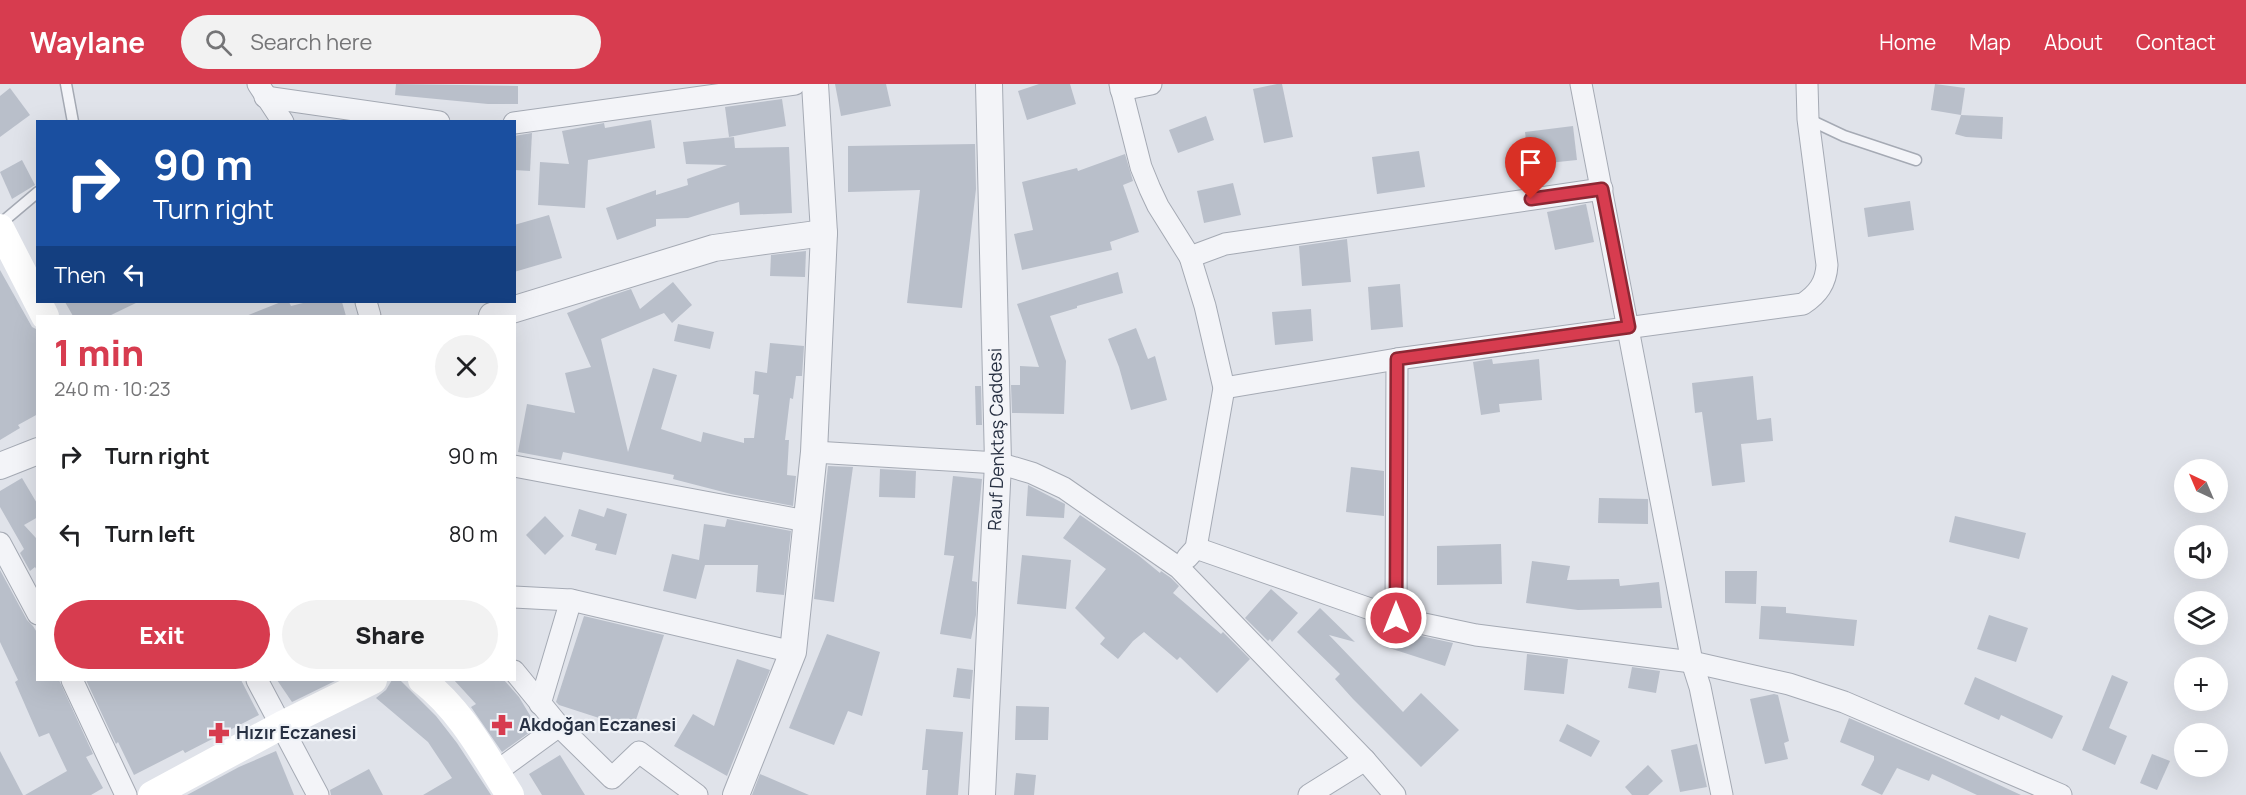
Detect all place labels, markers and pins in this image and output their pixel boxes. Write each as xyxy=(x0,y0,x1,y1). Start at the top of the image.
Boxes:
pin xyxy=(1505,137,1556,199)
place label: Akdoğan Eczanesi xyxy=(519,712,676,736)
pharmacy icon: Akdoğan Eczanesi xyxy=(490,713,514,737)
place label: Hızır Eczanesi xyxy=(236,720,357,744)
pharmacy icon: Hızır Eczanesi xyxy=(207,721,231,745)

